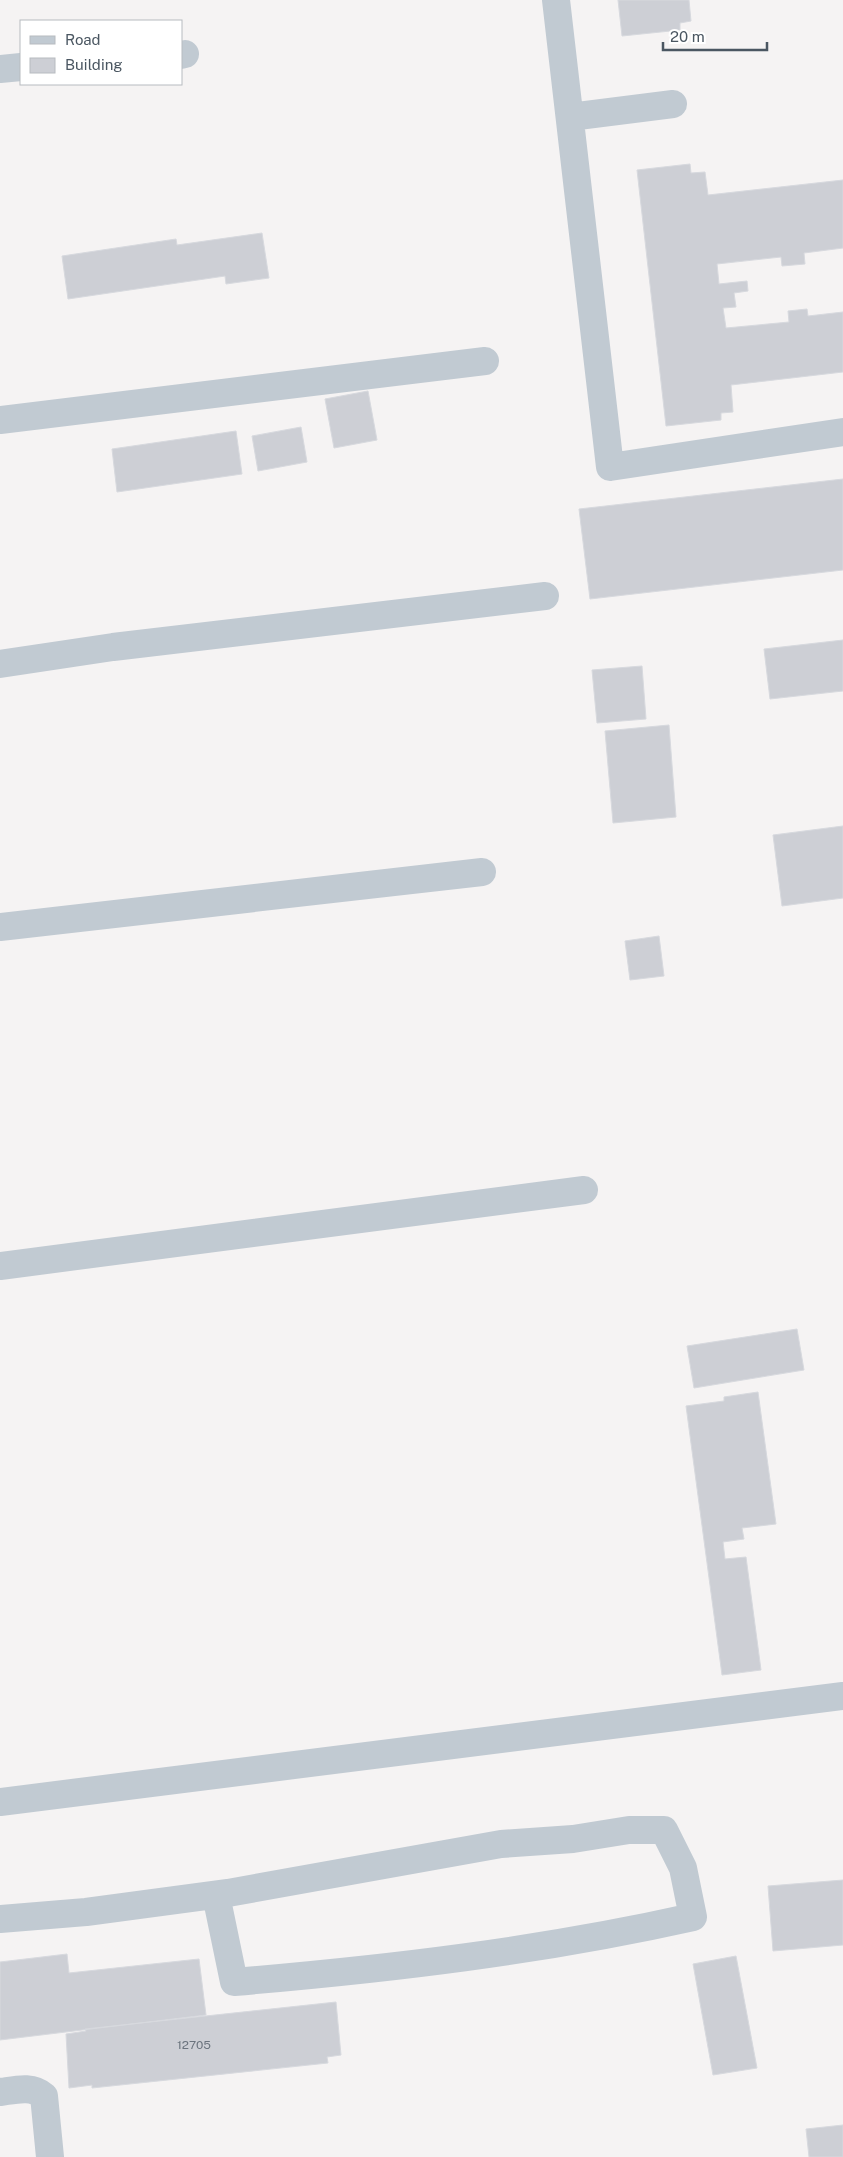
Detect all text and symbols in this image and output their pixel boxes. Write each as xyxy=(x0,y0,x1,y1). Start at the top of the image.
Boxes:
legend xyxy=(20,20,182,85)
scale bar xyxy=(663,20,767,52)
text: 20 m xyxy=(670,28,705,45)
text: Road xyxy=(65,31,101,48)
text: Building xyxy=(65,56,123,73)
house number: 12705 xyxy=(177,2038,211,2052)

